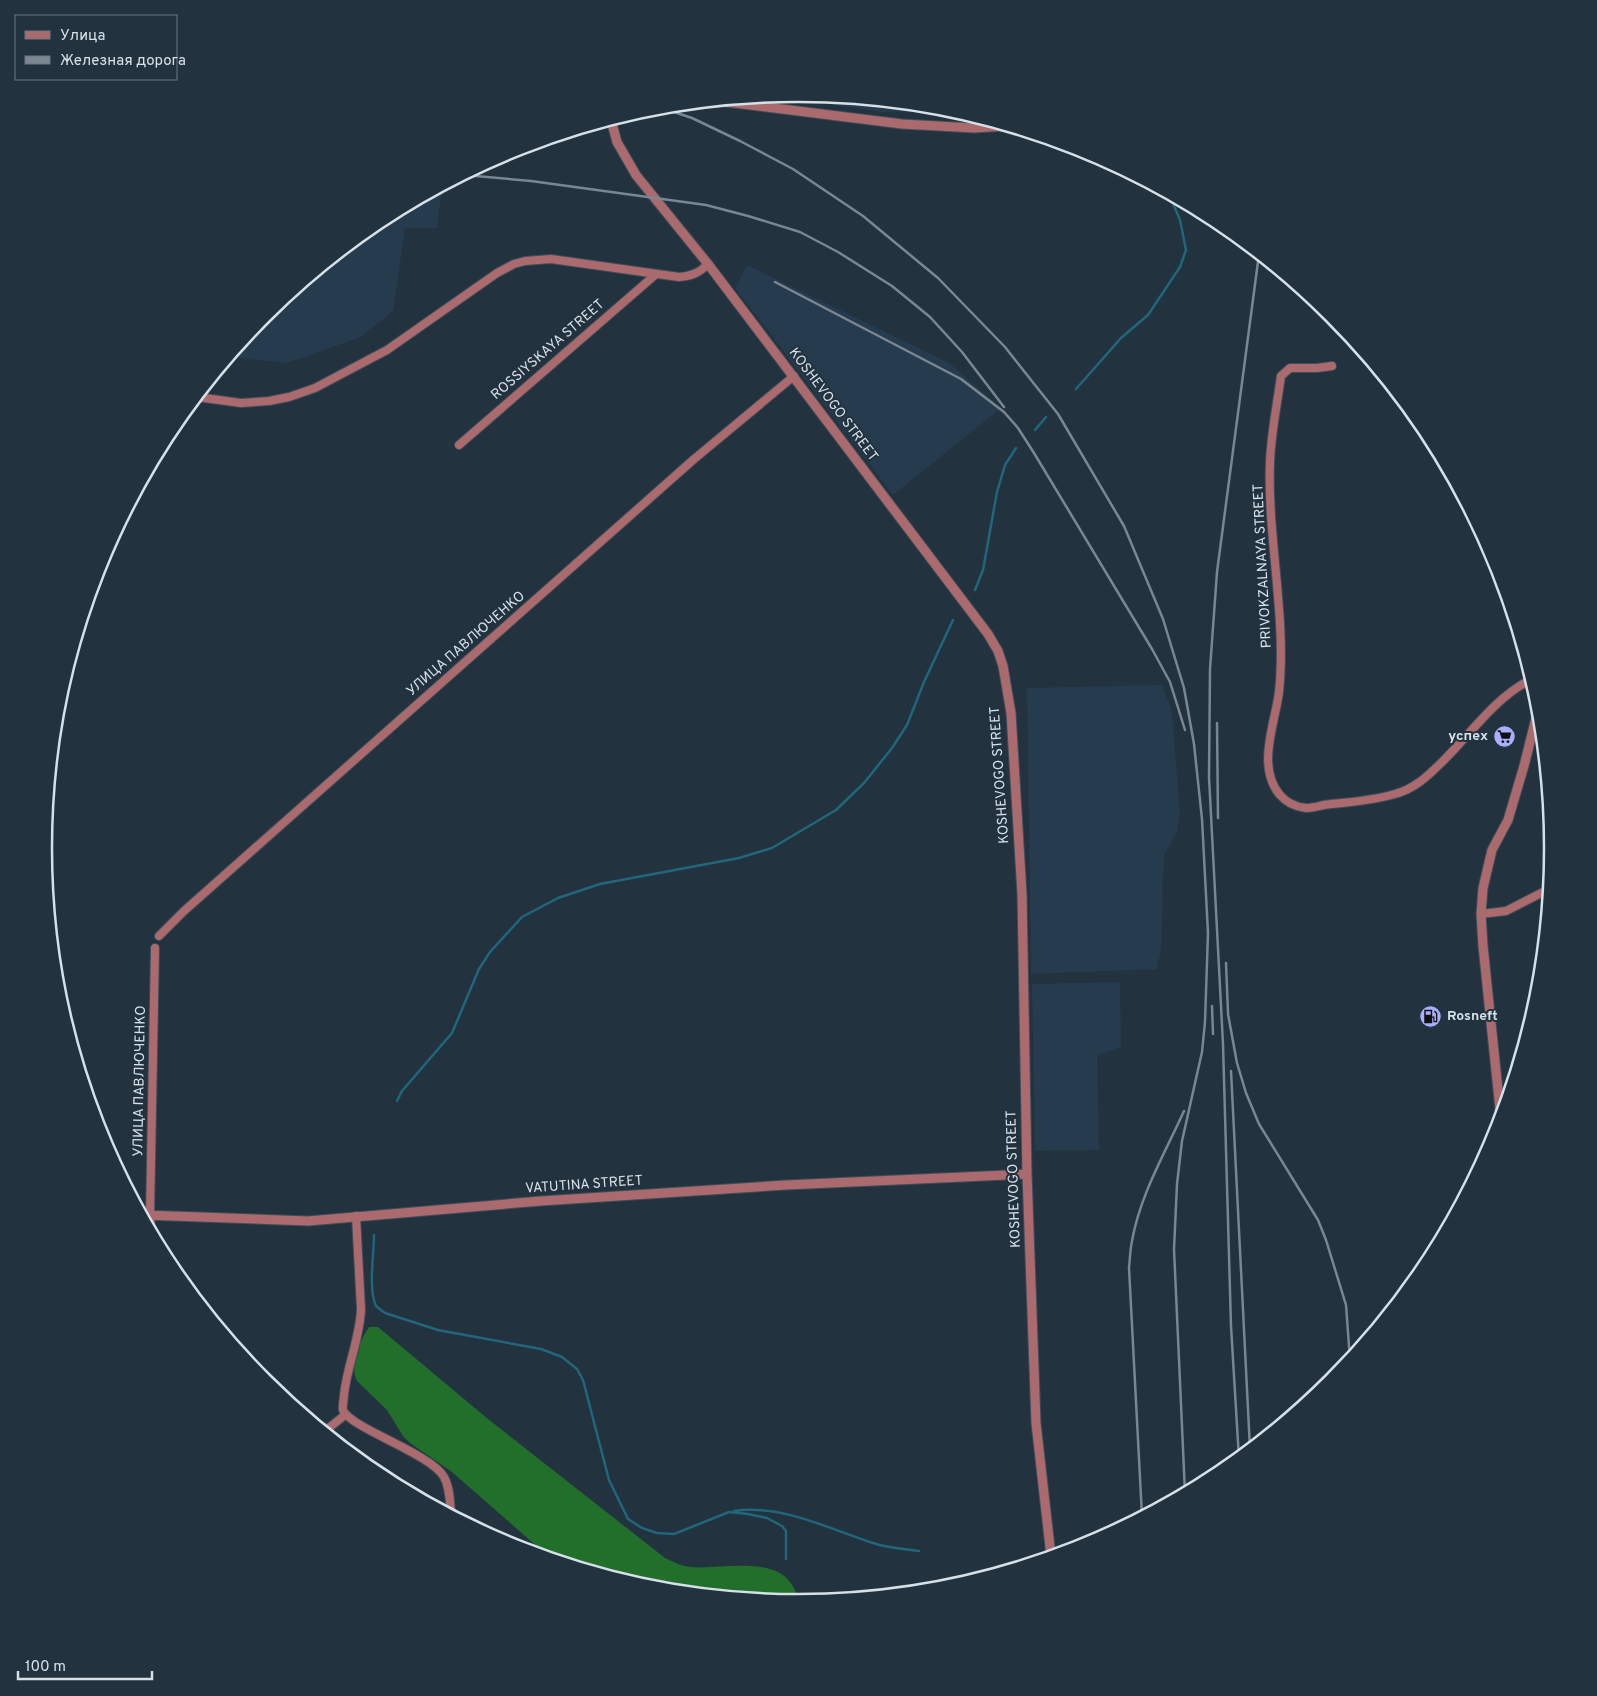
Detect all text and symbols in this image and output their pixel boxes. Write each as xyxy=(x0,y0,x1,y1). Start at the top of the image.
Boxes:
legend xyxy=(15,15,178,80)
text: Улица xyxy=(60,27,105,46)
text: Железная дорога xyxy=(60,52,186,71)
street label: ROSSIYSKAYA STREET xyxy=(488,296,608,404)
street label: KOSHEVOGO STREET xyxy=(785,345,881,465)
street label: PRIVOKZALNAYA STREET xyxy=(1250,483,1276,649)
street label: УЛИЦА ПАВЛЮЧЕНКО xyxy=(403,588,529,700)
street label: KOSHEVOGO STREET xyxy=(987,706,1013,844)
supermarket icon: успех xyxy=(1492,724,1516,748)
place label: успех xyxy=(1448,728,1488,745)
fuel station icon: Rosneft xyxy=(1419,1004,1443,1028)
street label: УЛИЦА ПАВЛЮЧЕНКО xyxy=(130,1005,150,1157)
place label: Rosneft xyxy=(1447,1008,1498,1025)
street label: KOSHEVOGO STREET xyxy=(1003,1110,1025,1248)
street label: VATUTINA STREET xyxy=(525,1172,643,1198)
scale bar xyxy=(18,1648,151,1680)
text: 100 m xyxy=(25,1658,66,1677)

